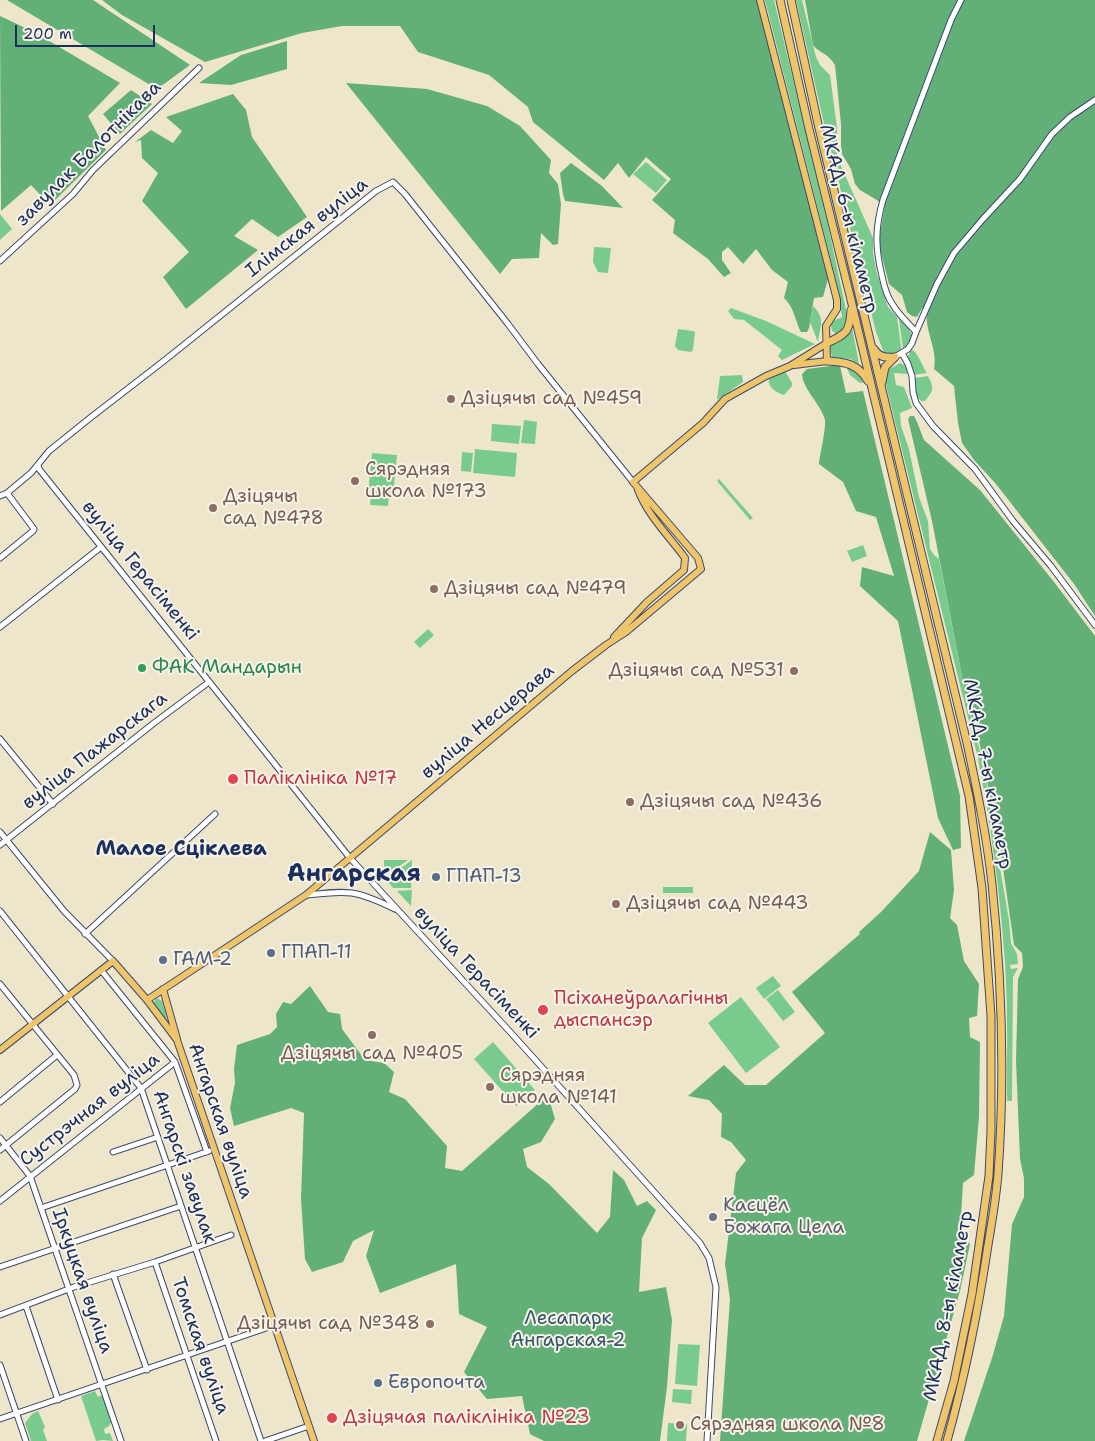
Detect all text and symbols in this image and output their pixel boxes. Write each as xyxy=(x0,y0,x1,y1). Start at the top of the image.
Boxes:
scale bar xyxy=(18,15,158,47)
text: 200 m xyxy=(23,24,72,44)
street label: завулак Балотнікава xyxy=(12,77,166,231)
street label: МКАД, 6-ы кіламетр xyxy=(813,122,883,316)
street label: Ілімская вуліца xyxy=(241,173,373,283)
place label: Дзіцячы сад №459 xyxy=(461,388,642,410)
marker: Дзіцячы сад №459 xyxy=(445,393,457,405)
place label: Сярэдняя школа №173 xyxy=(365,459,487,503)
marker: Сярэдняя школа №173 xyxy=(349,475,361,487)
place label: Дзіцячы сад №478 xyxy=(223,486,324,530)
street label: вуліца Герасіменкі xyxy=(77,496,203,646)
marker: Дзіцячы сад №478 xyxy=(207,502,219,514)
place label: Дзіцячы сад №479 xyxy=(444,578,626,600)
marker: Дзіцячы сад №479 xyxy=(428,583,440,595)
place label: ФАК Мандарын xyxy=(152,657,302,679)
street label: вуліца Несцерава xyxy=(417,660,559,784)
place label: Дзіцячы сад №531 xyxy=(609,660,784,682)
marker: ФАК Мандарын xyxy=(136,662,148,674)
marker: Дзіцячы сад №531 xyxy=(788,665,800,677)
street label: МКАД, 7-ы кіламетр xyxy=(957,677,1017,871)
street label: вуліца Пажарскага xyxy=(18,687,172,815)
place label: Паліклініка №17 xyxy=(244,768,397,790)
marker: Паліклініка №17 xyxy=(226,772,240,786)
place label: Дзіцячы сад №436 xyxy=(640,791,823,813)
marker: Дзіцячы сад №436 xyxy=(624,796,636,808)
district label: Малое Сціклева xyxy=(95,838,267,862)
district label: Ангарская xyxy=(287,861,421,889)
place label: ГПАП-13 xyxy=(446,866,522,888)
marker: ГПАП-13 xyxy=(430,871,442,883)
place label: Дзіцячы сад №443 xyxy=(626,893,809,915)
marker: Дзіцячы сад №443 xyxy=(610,898,622,910)
street label: вуліца Герасіменкі xyxy=(409,902,543,1044)
place label: ГПАП-11 xyxy=(281,942,352,964)
marker: ГПАП-11 xyxy=(265,947,277,959)
place label: ГАМ-2 xyxy=(173,949,232,971)
marker: ГАМ-2 xyxy=(157,954,169,966)
place label: Псіханеўралагічны дыспансэр xyxy=(554,988,728,1032)
marker: Псіханеўралагічны дыспансэр xyxy=(536,1003,550,1017)
marker: Дзіцячы сад №405 xyxy=(366,1029,378,1041)
street label: Ангарская вуліца xyxy=(183,1040,257,1202)
place label: Дзіцячы сад №405 xyxy=(281,1043,463,1065)
street label: Сустрэчная вуліца xyxy=(15,1048,165,1172)
place label: Сярэдняя школа №141 xyxy=(500,1065,617,1109)
marker: Сярэдняя школа №141 xyxy=(484,1081,496,1093)
street label: Ангарскі завулак xyxy=(147,1087,221,1247)
place label: Касцёл Божага Цела xyxy=(723,1195,844,1239)
street label: Іркуцкая вуліца xyxy=(47,1206,117,1356)
street label: МКАД, 8-ы кіламетр xyxy=(919,1209,979,1403)
marker: Касцёл Божага Цела xyxy=(707,1211,719,1223)
street label: Томская вуліца xyxy=(166,1274,234,1418)
park label: Лесапарк Ангарская-2 xyxy=(511,1308,625,1352)
place label: Дзіцячы сад №348 xyxy=(237,1313,420,1335)
marker: Дзіцячы сад №348 xyxy=(424,1318,436,1330)
place label: Европочта xyxy=(388,1372,485,1394)
marker: Европочта xyxy=(372,1377,384,1389)
place label: Дзіцячая паліклініка №23 xyxy=(343,1407,590,1429)
marker: Дзіцячая паліклініка №23 xyxy=(325,1411,339,1425)
place label: Сярэдняя школа №8 xyxy=(690,1414,885,1436)
marker: Сярэдняя школа №8 xyxy=(674,1419,686,1431)

